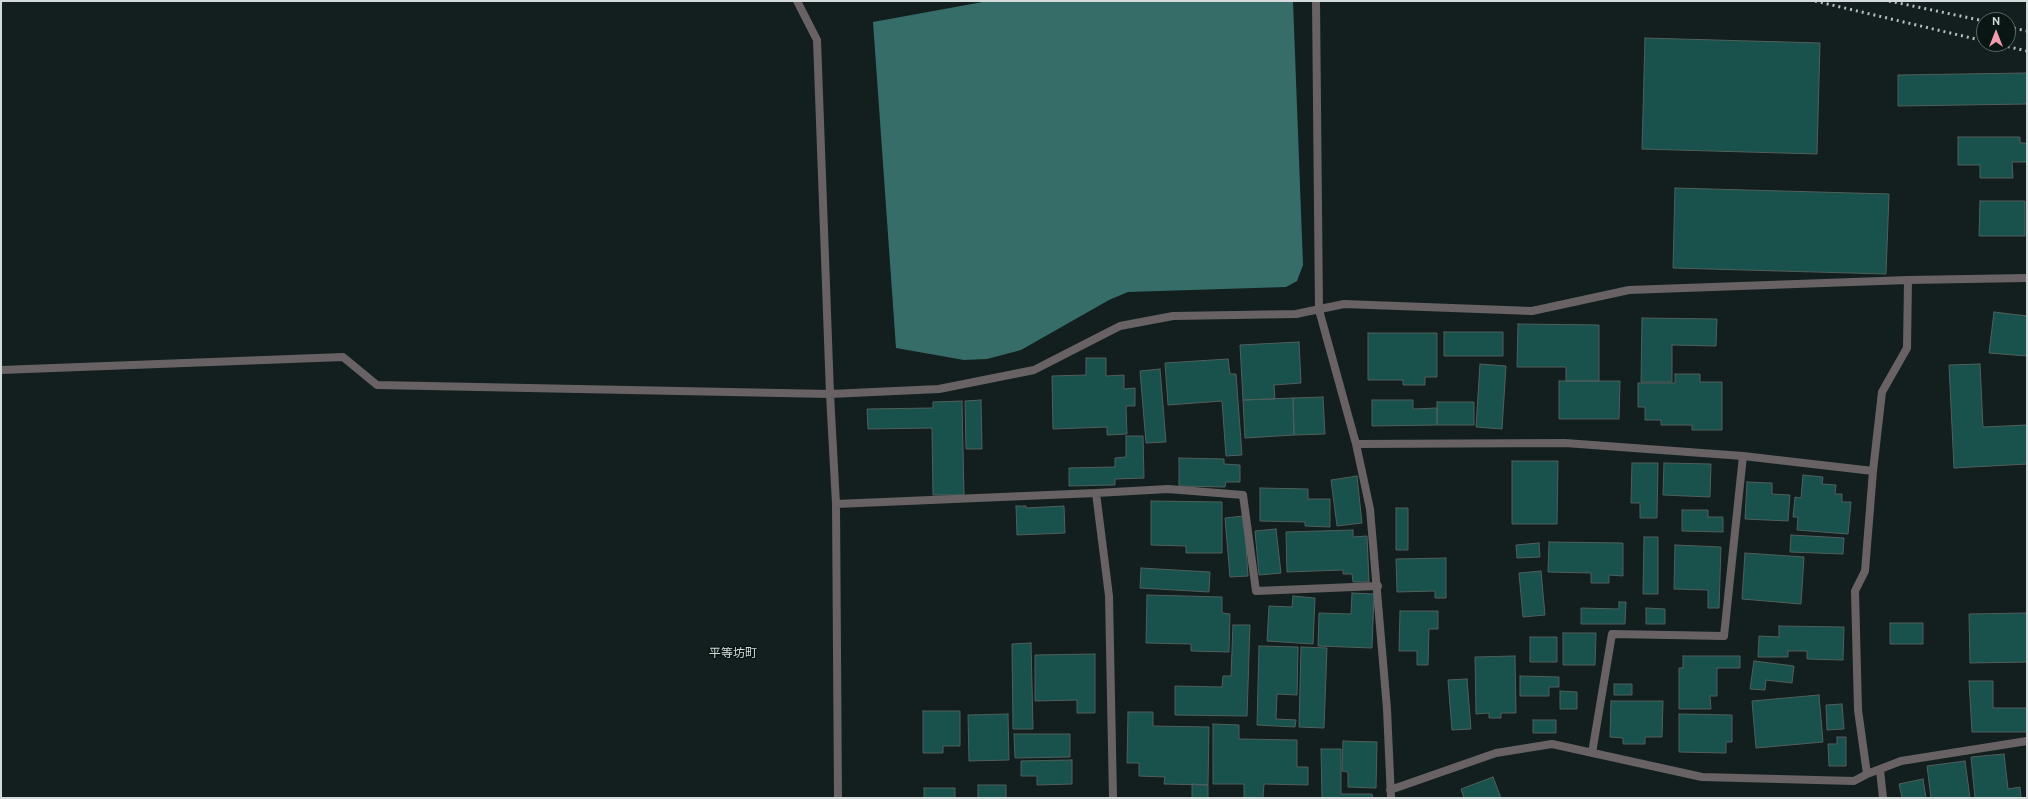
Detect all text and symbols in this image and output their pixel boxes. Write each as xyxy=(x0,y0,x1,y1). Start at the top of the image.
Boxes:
north arrow xyxy=(1976,12,2016,52)
text: N xyxy=(1992,15,2000,27)
district label: 平等坊町 xyxy=(709,646,757,660)

